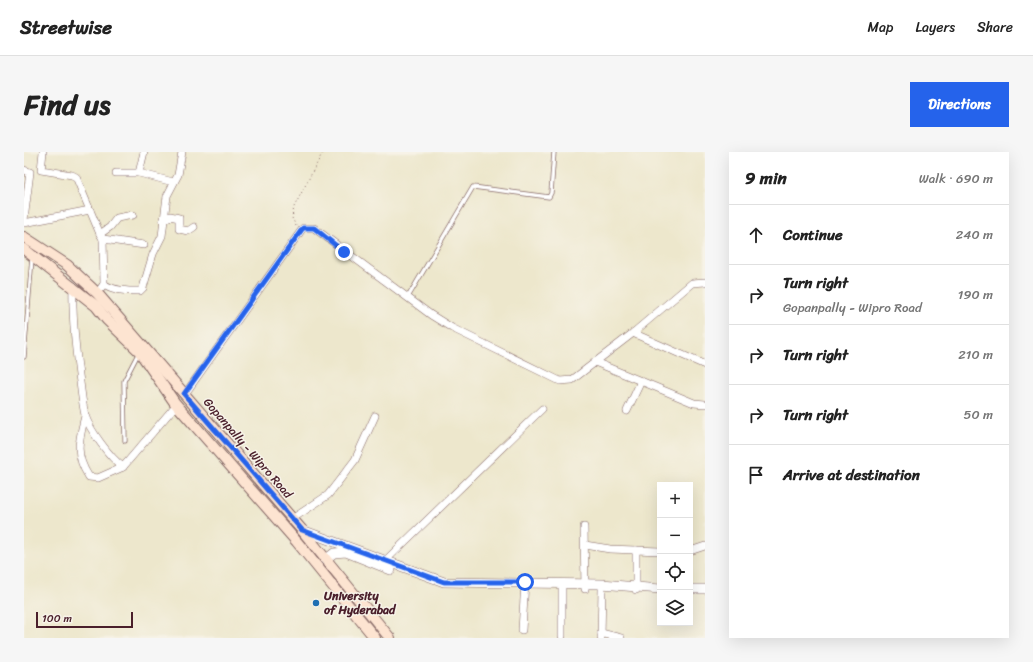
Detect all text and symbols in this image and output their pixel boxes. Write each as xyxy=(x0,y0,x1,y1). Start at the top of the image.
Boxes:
text: Streetwise xyxy=(20,11,112,44)
text: Map xyxy=(868,15,893,40)
text: Layers xyxy=(915,15,955,40)
text: Share xyxy=(977,15,1013,40)
text: Find us xyxy=(24,80,111,129)
button: Directions xyxy=(910,82,1009,127)
text: 9 min xyxy=(745,163,787,193)
text: Walk · 690 m xyxy=(919,167,993,190)
text: Continue xyxy=(783,222,843,248)
text: 240 m xyxy=(956,223,993,246)
icon: ahead xyxy=(745,224,767,246)
route end xyxy=(335,243,353,261)
text: Turn right xyxy=(783,270,848,296)
text: 190 m xyxy=(958,283,993,306)
icon: right xyxy=(745,284,767,306)
text: Gopanpally - Wipro Road xyxy=(783,296,922,319)
text: Turn right xyxy=(783,342,848,368)
text: 210 m xyxy=(958,343,993,366)
icon: right xyxy=(745,344,767,366)
street label: Gopanpally - Wipro Road xyxy=(198,392,299,504)
text: Turn right xyxy=(783,402,848,428)
text: 50 m xyxy=(963,403,993,426)
icon: right xyxy=(745,404,767,426)
text: Arrive at destination xyxy=(783,462,920,488)
icon: arrive xyxy=(745,464,767,486)
map controls xyxy=(657,482,693,626)
button: + xyxy=(657,482,693,518)
button: − xyxy=(657,518,693,554)
button: locate xyxy=(657,554,693,590)
route start xyxy=(516,573,534,591)
place label: University of Hyderabad xyxy=(324,585,397,621)
button: layers xyxy=(657,590,693,626)
marker: University of Hyderabad xyxy=(311,598,321,608)
text: 100 m xyxy=(42,609,72,628)
scale bar xyxy=(36,610,133,629)

